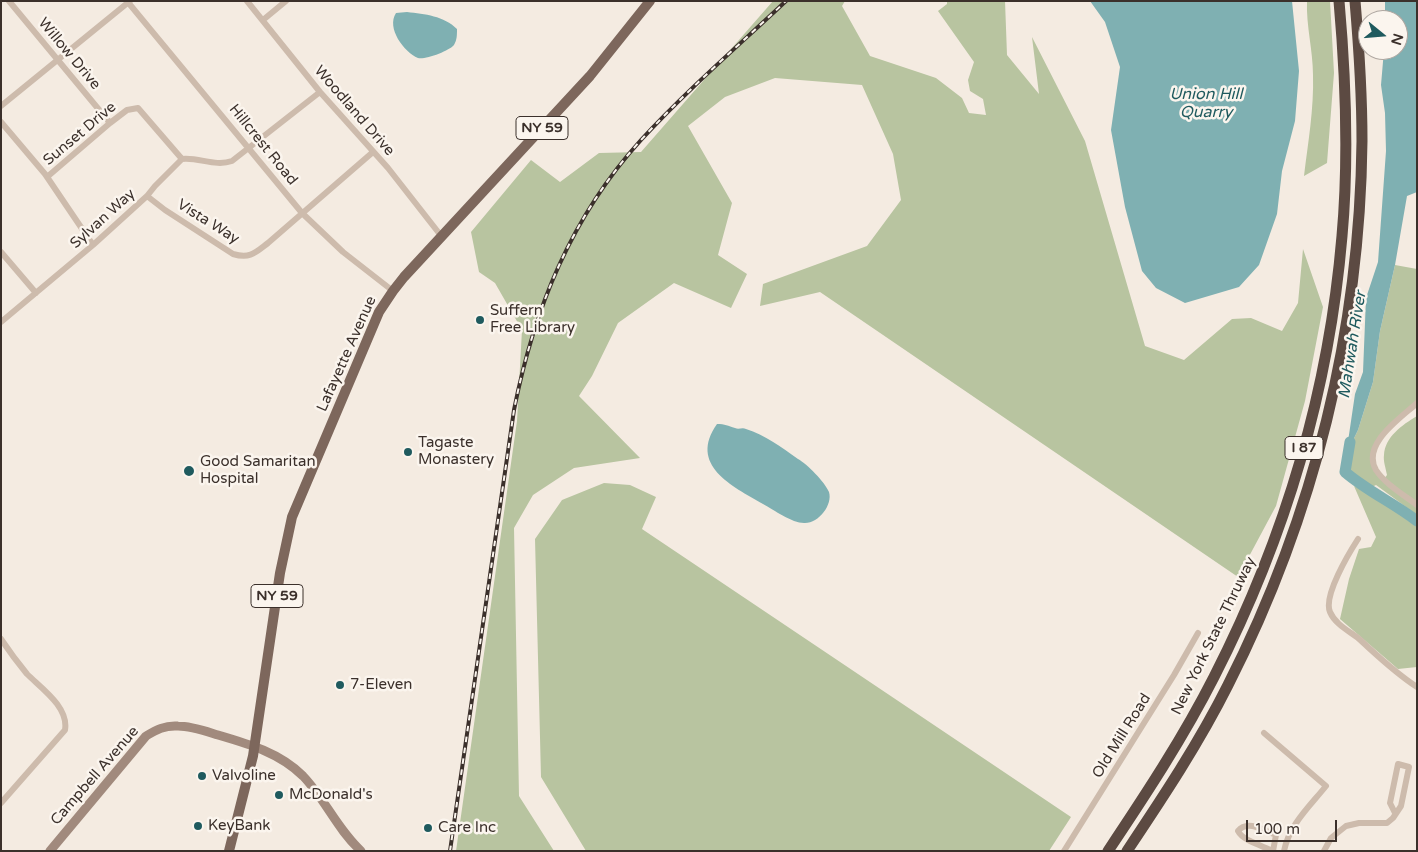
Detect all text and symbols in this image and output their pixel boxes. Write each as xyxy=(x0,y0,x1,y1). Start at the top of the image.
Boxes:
north arrow xyxy=(1358,10,1408,60)
street label: Willow Drive xyxy=(34,15,104,93)
text: N xyxy=(1387,31,1407,47)
street label: Woodland Drive xyxy=(310,62,398,160)
water label: Union Hill Quarry xyxy=(1169,85,1243,123)
street label: Sunset Drive xyxy=(40,98,120,170)
street label: Hillcrest Road xyxy=(225,101,301,189)
road number: NY 59 xyxy=(516,116,568,140)
street label: Sylvan Way xyxy=(67,185,139,253)
street label: Vista Way xyxy=(174,196,242,248)
water label: Mahwah River xyxy=(1335,290,1371,400)
street label: Lafayette Avenue xyxy=(313,293,381,415)
place label: Suffern Free Library xyxy=(490,302,575,337)
marker: Suffern Free Library xyxy=(474,314,486,326)
place label: Tagaste Monastery xyxy=(418,434,494,469)
road number: I 87 xyxy=(1285,436,1323,459)
marker: Tagaste Monastery xyxy=(402,446,414,458)
place label: Good Samaritan Hospital xyxy=(200,453,316,488)
marker: Good Samaritan Hospital xyxy=(182,464,196,478)
street label: New York State Thruway xyxy=(1168,554,1260,718)
road number: NY 59 xyxy=(251,584,303,608)
place label: 7-Eleven xyxy=(350,676,412,694)
marker: 7-Eleven xyxy=(334,679,346,691)
street label: Old Mill Road xyxy=(1089,690,1155,782)
street label: Campbell Avenue xyxy=(47,723,143,829)
place label: Valvoline xyxy=(212,767,276,785)
marker: Valvoline xyxy=(196,770,208,782)
place label: McDonald's xyxy=(289,786,373,804)
marker: McDonald's xyxy=(273,789,285,801)
scale bar xyxy=(1248,810,1339,842)
place label: KeyBank xyxy=(208,817,271,835)
place label: Care Inc xyxy=(438,819,496,837)
marker: KeyBank xyxy=(192,820,204,832)
text: 100 m xyxy=(1254,820,1300,838)
marker: Care Inc xyxy=(422,822,434,834)

